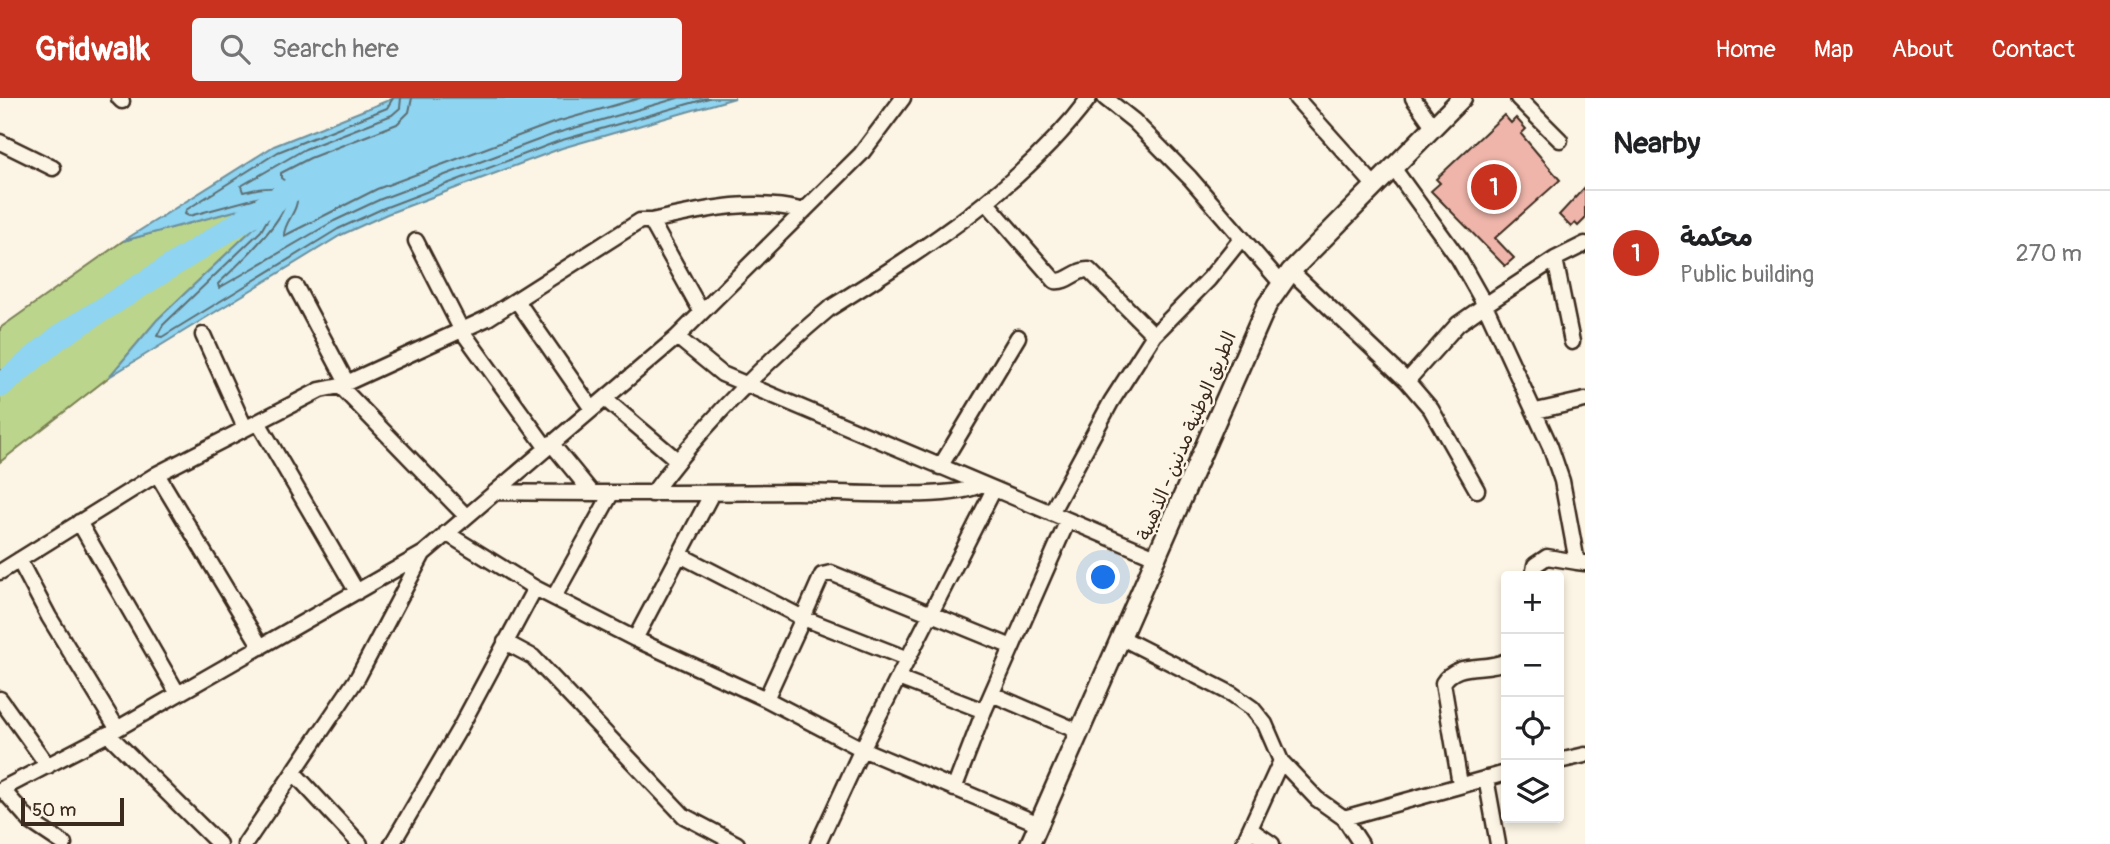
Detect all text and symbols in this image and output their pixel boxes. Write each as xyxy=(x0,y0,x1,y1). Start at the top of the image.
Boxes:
search box xyxy=(192,18,682,81)
text: Gridwalk xyxy=(35,29,150,70)
icon: search xyxy=(216,30,254,68)
text: Search here xyxy=(272,33,399,65)
text: Home xyxy=(1715,35,1776,64)
text: Map xyxy=(1814,35,1854,64)
text: About xyxy=(1892,35,1954,64)
text: Contact xyxy=(1992,35,2075,64)
text: Nearby xyxy=(1613,125,1700,162)
pin: 1 xyxy=(1471,161,1517,213)
text: محكمة xyxy=(1680,222,1753,254)
text: 1 xyxy=(1632,239,1641,268)
text: 270 m xyxy=(2016,239,2082,268)
text: Public building xyxy=(1680,260,1814,289)
street label: الطريق الوطنية مدنين - الذهيبة xyxy=(1132,328,1242,544)
your location xyxy=(1086,560,1120,594)
map controls xyxy=(1501,571,1564,823)
button: + xyxy=(1501,571,1564,634)
button: − xyxy=(1501,634,1564,697)
button: locate xyxy=(1501,697,1564,760)
button: layers xyxy=(1501,760,1564,823)
scale bar xyxy=(21,795,124,827)
text: 50 m xyxy=(32,798,76,822)

